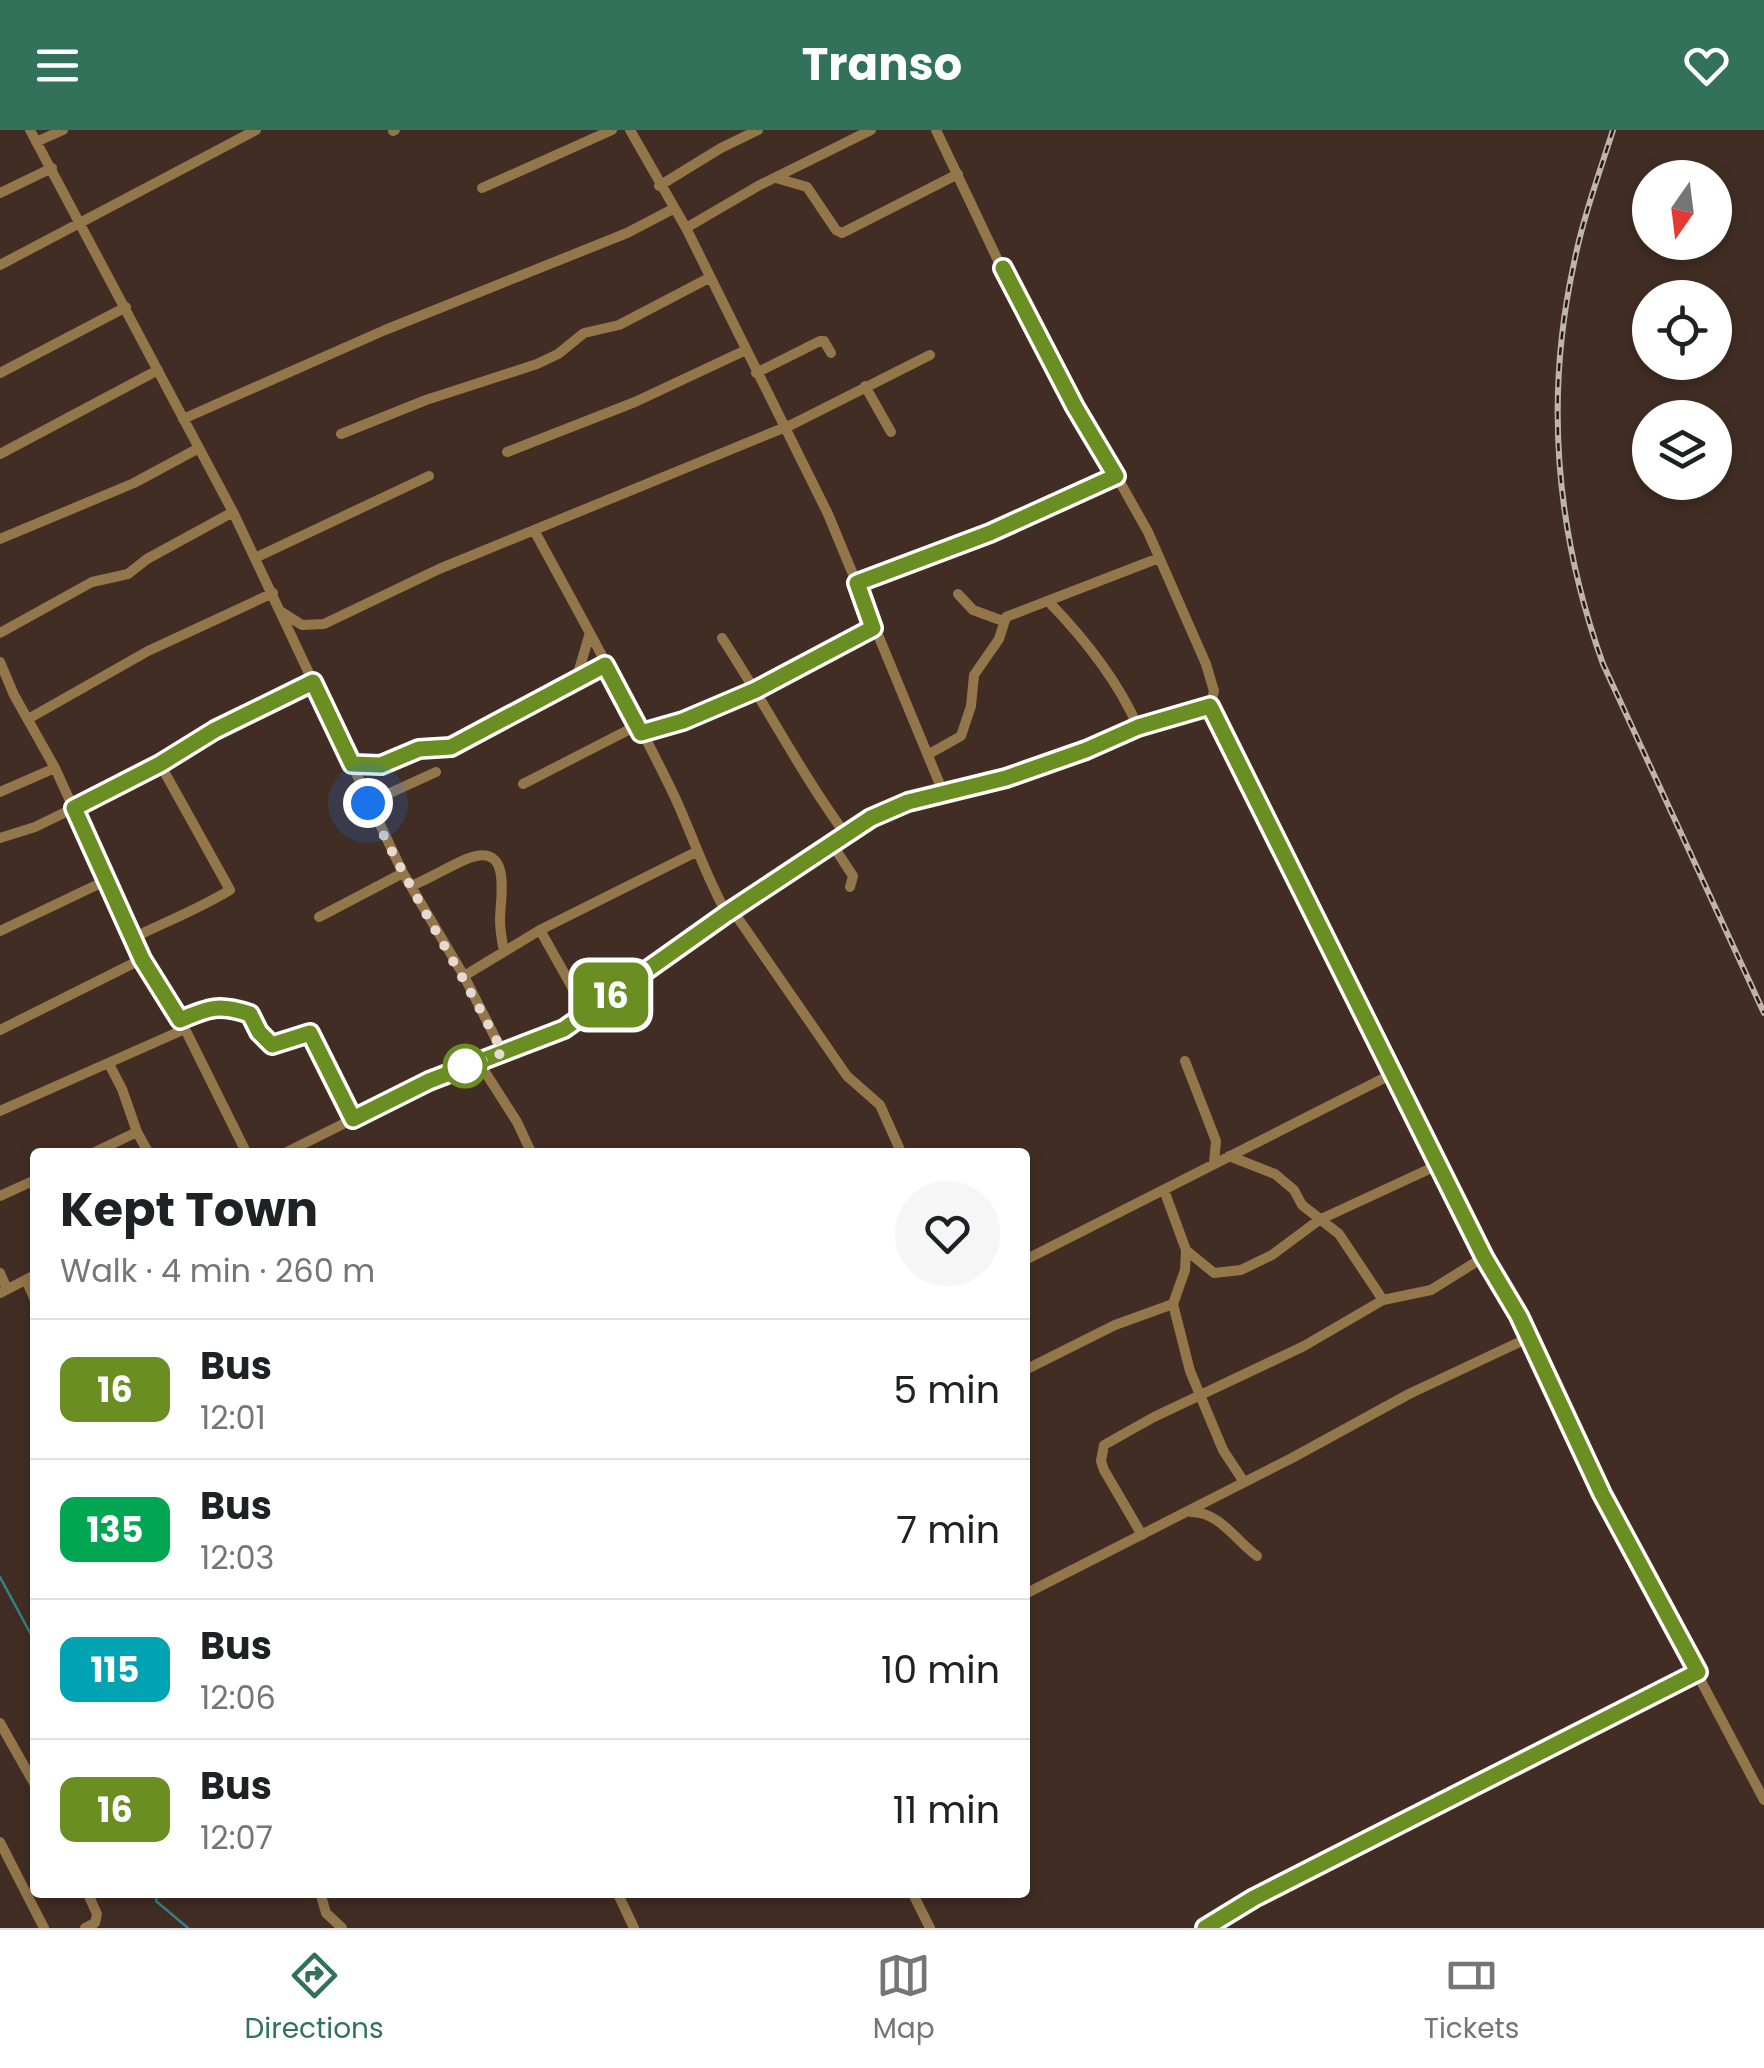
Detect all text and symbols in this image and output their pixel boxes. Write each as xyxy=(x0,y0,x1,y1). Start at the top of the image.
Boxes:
text: Transo xyxy=(802,33,962,96)
icon: menu xyxy=(30,38,85,93)
icon: heart xyxy=(1679,38,1734,93)
north arrow xyxy=(1632,160,1732,260)
map controls xyxy=(1632,160,1732,500)
button: locate xyxy=(1632,280,1732,380)
button: layers xyxy=(1632,400,1732,500)
your location xyxy=(343,778,393,828)
line badge: 16 xyxy=(566,962,656,1028)
text: 16 xyxy=(593,971,629,1020)
unlabelled marker xyxy=(444,1045,486,1087)
text: Kept Town xyxy=(60,1176,318,1243)
button: heart xyxy=(895,1181,1000,1286)
text: Walk · 4 min · 260 m xyxy=(60,1248,375,1293)
text: Bus xyxy=(200,1339,272,1392)
text: 5 min xyxy=(893,1363,1000,1416)
text: 16 xyxy=(97,1365,133,1414)
text: 12:01 xyxy=(200,1395,266,1440)
text: Bus xyxy=(200,1479,272,1532)
text: 7 min xyxy=(896,1503,1000,1556)
text: 135 xyxy=(86,1505,144,1554)
text: 12:03 xyxy=(200,1535,274,1580)
text: Bus xyxy=(200,1619,272,1672)
text: 10 min xyxy=(881,1643,1000,1696)
text: 115 xyxy=(90,1645,140,1694)
text: 12:06 xyxy=(200,1675,276,1720)
text: Bus xyxy=(200,1759,272,1812)
text: 11 min xyxy=(893,1783,1000,1836)
text: 16 xyxy=(97,1785,133,1834)
text: 12:07 xyxy=(200,1815,273,1860)
tab: Directions xyxy=(245,1948,384,2050)
tab: Map xyxy=(873,1948,935,2050)
tab: Tickets xyxy=(1424,1948,1519,2050)

